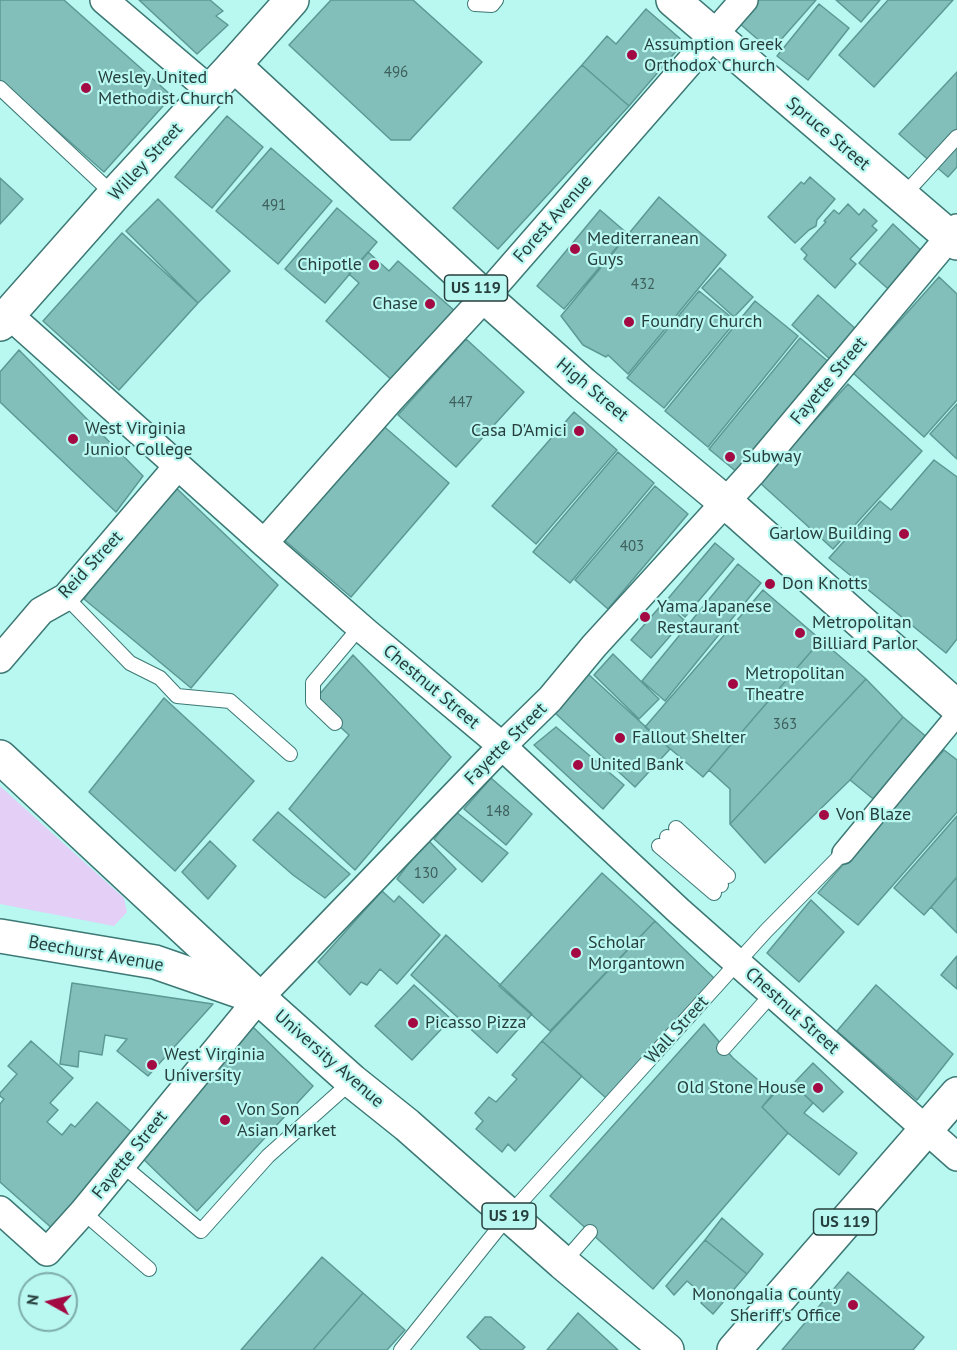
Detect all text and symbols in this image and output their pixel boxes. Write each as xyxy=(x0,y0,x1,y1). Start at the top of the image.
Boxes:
place label: Assumption Greek Orthodox Church xyxy=(644,34,783,76)
marker: Assumption Greek Orthodox Church xyxy=(625,48,639,62)
house number: 496 xyxy=(384,64,408,82)
place label: Wesley United Methodist Church xyxy=(98,67,234,110)
marker: Wesley United Methodist Church xyxy=(79,81,93,95)
street label: Spruce Street xyxy=(782,93,874,175)
street label: Willey Street xyxy=(105,119,187,205)
street label: Forest Avenue xyxy=(509,171,597,267)
house number: 491 xyxy=(262,197,286,215)
place label: Mediterranean Guys xyxy=(587,228,699,270)
marker: Mediterranean Guys xyxy=(568,242,582,256)
place label: Chipotle xyxy=(297,254,362,276)
marker: Chipotle xyxy=(367,258,381,272)
road number: US 119 xyxy=(444,275,508,301)
house number: 432 xyxy=(631,276,655,294)
place label: Chase xyxy=(372,293,418,315)
marker: Chase xyxy=(423,297,437,311)
place label: Foundry Church xyxy=(641,311,762,333)
marker: Foundry Church xyxy=(622,315,636,329)
street label: Fayette Street xyxy=(786,333,872,429)
street label: High Street xyxy=(552,354,632,426)
house number: 447 xyxy=(449,394,473,412)
place label: West Virginia Junior College xyxy=(85,418,193,460)
place label: Casa D'Amici xyxy=(471,420,567,442)
marker: Casa D'Amici xyxy=(572,424,586,438)
marker: West Virginia Junior College xyxy=(66,432,80,446)
place label: Subway xyxy=(742,446,801,468)
marker: Subway xyxy=(723,450,737,464)
place label: Garlow Building xyxy=(769,523,892,545)
street label: Reid Street xyxy=(54,527,128,603)
marker: Garlow Building xyxy=(897,527,911,541)
house number: 403 xyxy=(620,538,644,556)
place label: Don Knotts xyxy=(782,573,868,595)
marker: Don Knotts xyxy=(763,577,777,591)
place label: Yama Japanese Restaurant xyxy=(657,596,772,638)
marker: Yama Japanese Restaurant xyxy=(638,610,652,624)
place label: Metropolitan Billiard Parlor xyxy=(812,612,918,654)
marker: Metropolitan Billiard Parlor xyxy=(793,626,807,640)
street label: Chestnut Street xyxy=(378,640,484,734)
place label: Metropolitan Theatre xyxy=(745,663,845,706)
marker: Metropolitan Theatre xyxy=(726,677,740,691)
street label: Fayette Street xyxy=(460,698,552,790)
house number: 363 xyxy=(773,716,797,734)
place label: Fallout Shelter xyxy=(632,727,746,749)
marker: Fallout Shelter xyxy=(613,731,627,745)
place label: United Bank xyxy=(590,754,684,776)
marker: United Bank xyxy=(571,758,585,772)
house number: 148 xyxy=(486,803,510,821)
place label: Von Blaze xyxy=(836,804,911,826)
marker: Von Blaze xyxy=(817,808,831,822)
house number: 130 xyxy=(414,865,438,883)
street label: Beechurst Avenue xyxy=(27,931,165,977)
place label: Scholar Morgantown xyxy=(588,932,685,974)
marker: Scholar Morgantown xyxy=(569,946,583,960)
street label: Chestnut Street xyxy=(740,963,844,1059)
street label: Wall Street xyxy=(641,991,713,1069)
street label: University Avenue xyxy=(270,1006,388,1112)
place label: Picasso Pizza xyxy=(425,1012,526,1034)
marker: Picasso Pizza xyxy=(406,1016,420,1030)
place label: West Virginia University xyxy=(164,1044,265,1086)
marker: West Virginia University xyxy=(145,1058,159,1072)
place label: Old Stone House xyxy=(677,1077,806,1099)
marker: Old Stone House xyxy=(811,1081,825,1095)
place label: Von Son Asian Market xyxy=(237,1099,336,1142)
street label: Fayette Street xyxy=(88,1106,172,1204)
marker: Von Son Asian Market xyxy=(218,1113,232,1127)
road number: US 19 xyxy=(482,1203,536,1229)
road number: US 119 xyxy=(814,1209,876,1235)
north arrow xyxy=(18,1272,78,1332)
place label: Monongalia County Sheriff's Office xyxy=(692,1284,841,1326)
text: N xyxy=(22,1293,43,1306)
marker: Monongalia County Sheriff's Office xyxy=(846,1298,860,1312)

